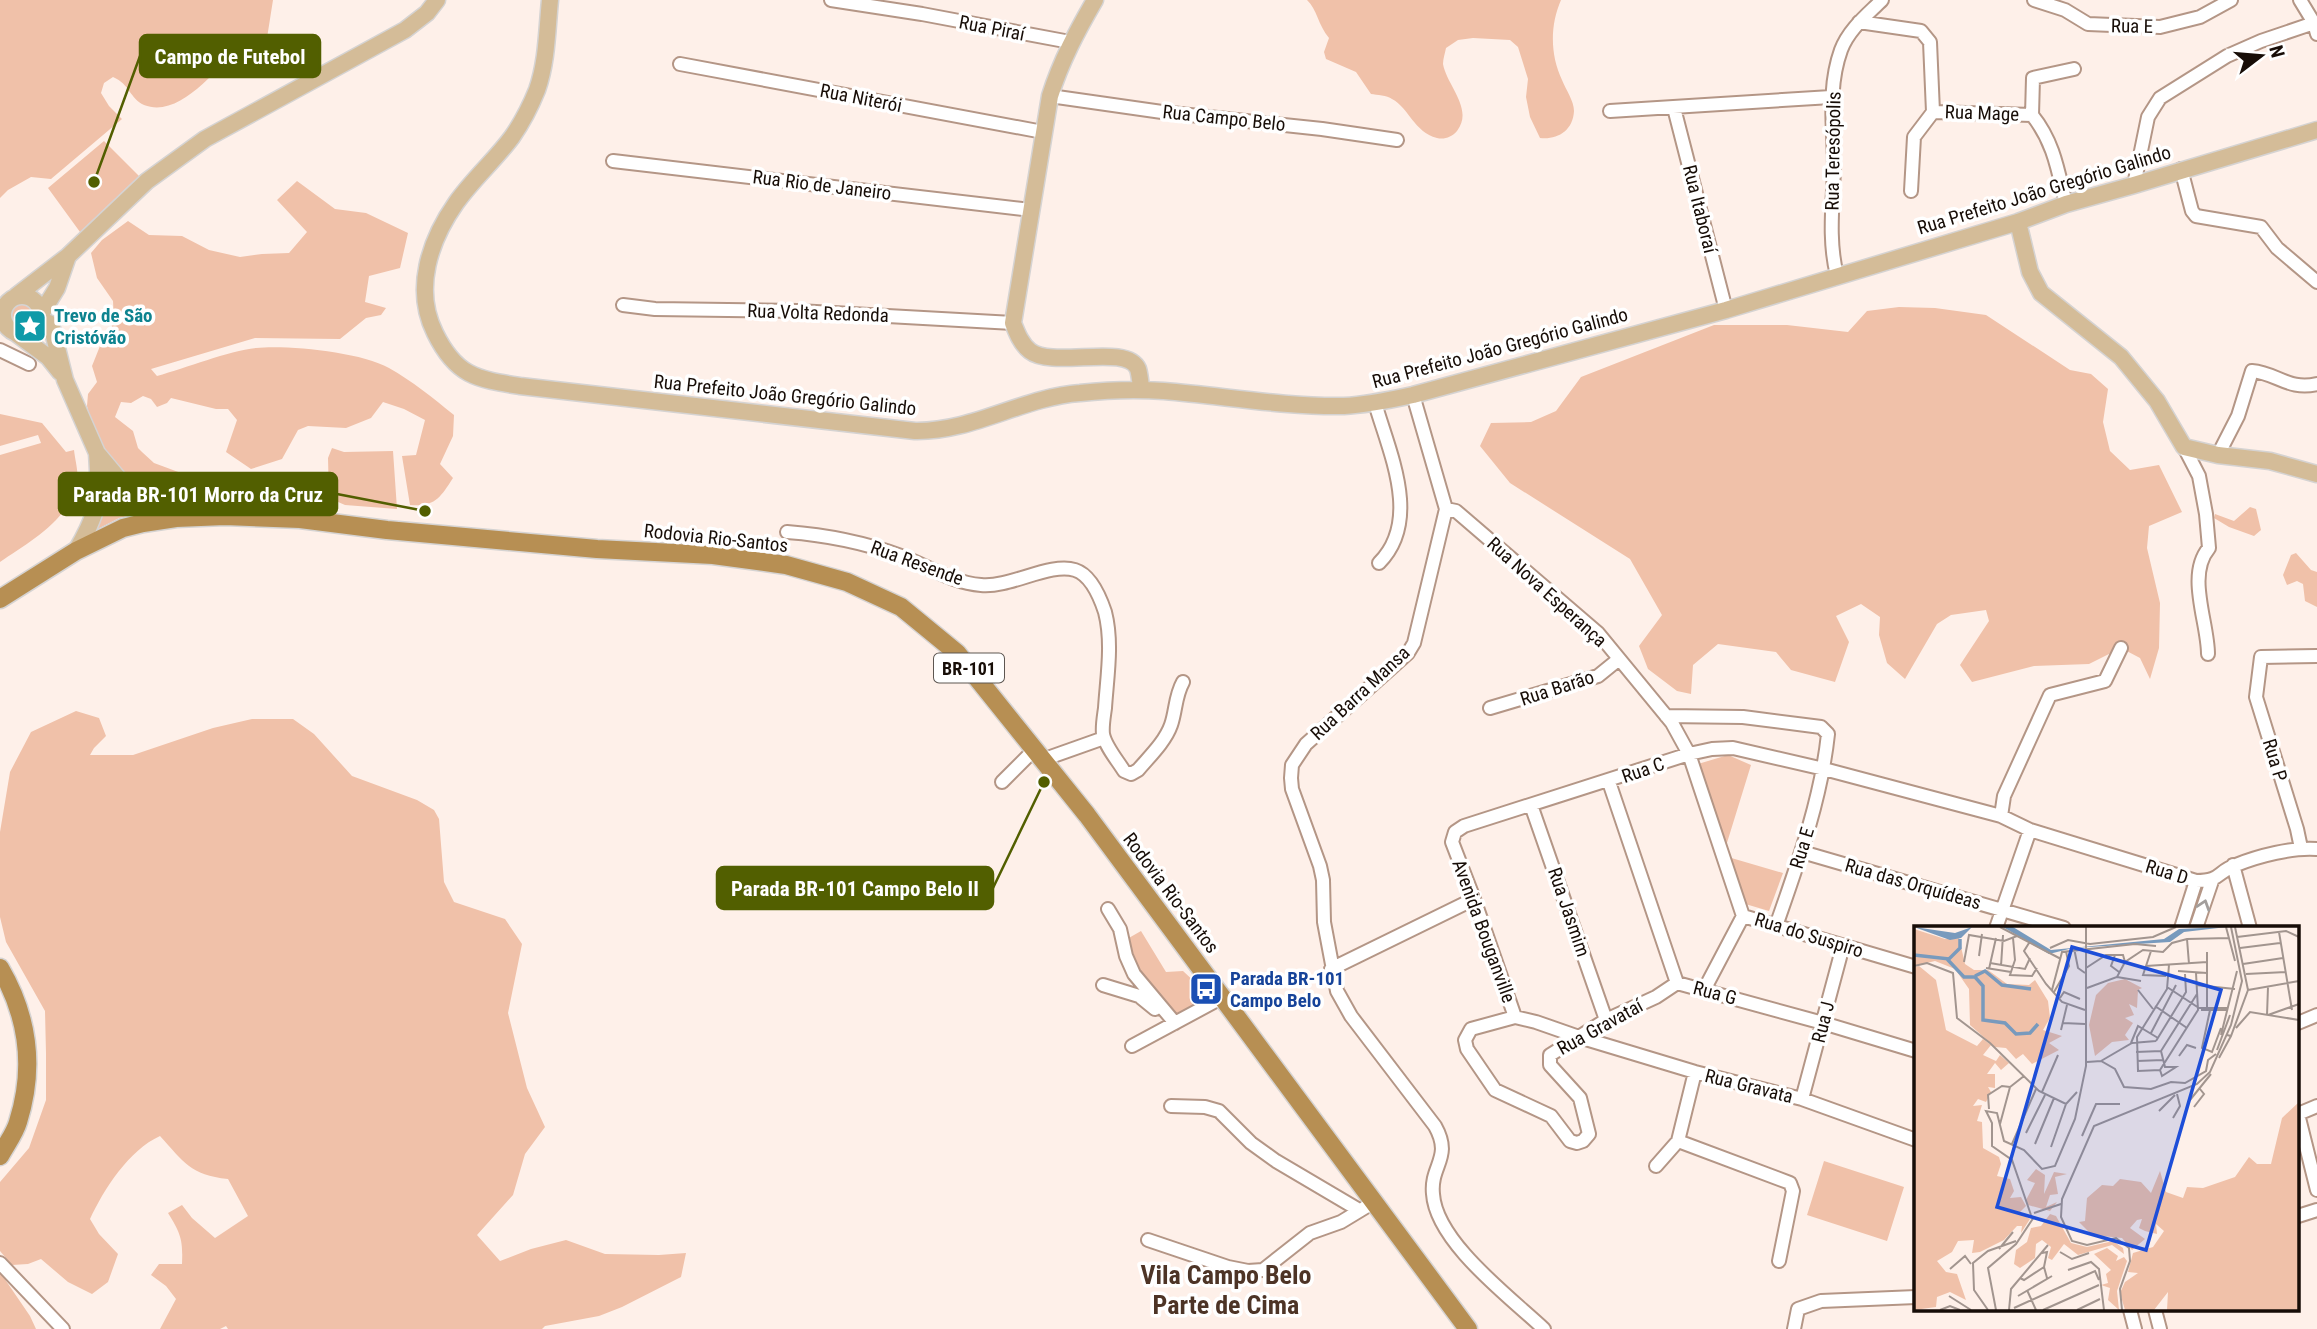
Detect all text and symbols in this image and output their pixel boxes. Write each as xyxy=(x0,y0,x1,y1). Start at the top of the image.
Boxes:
street label: Rua Piraí xyxy=(957,10,1028,46)
street label: Rua E xyxy=(2111,14,2153,38)
north arrow xyxy=(2226,21,2296,91)
callout: Campo de Futebol xyxy=(140,35,320,77)
text: N xyxy=(2264,43,2290,60)
text: Campo de Futebol xyxy=(154,45,306,69)
street label: Rua Niterói xyxy=(818,79,904,117)
street label: Rua Teresópolis xyxy=(1820,91,1846,211)
street label: Rua Campo Belo xyxy=(1161,100,1287,136)
street label: Rua Mage xyxy=(1944,100,2020,126)
street label: Rua Prefeito João Gregório Galindo xyxy=(1914,140,2174,240)
street label: Rua Itaboraí xyxy=(1678,163,1722,257)
street label: Rua Rio de Janeiro xyxy=(751,165,893,205)
street label: Rua Volta Redonda xyxy=(747,299,889,327)
street label: Rua Prefeito João Gregório Galindo xyxy=(1370,303,1630,393)
place label: Trevo de São Cristóvão xyxy=(54,304,153,349)
place icon: Trevo de São Cristóvão xyxy=(11,307,49,345)
street label: Rua Prefeito João Gregório Galindo xyxy=(653,370,917,420)
callout: Parada BR-101 Morro da Cruz xyxy=(59,473,337,515)
text: Parada BR-101 Morro da Cruz xyxy=(73,483,323,507)
street label: Rodovia Rio-Santos xyxy=(643,519,789,557)
street label: Rua Nova Esperança xyxy=(1482,532,1612,652)
street label: Rua Resende xyxy=(868,536,967,590)
street label: Rua Barra Mansa xyxy=(1306,641,1414,745)
road number: BR-101 xyxy=(934,654,1004,682)
street label: Rua Barão xyxy=(1517,665,1597,711)
street label: Rua P xyxy=(2258,736,2292,784)
street label: Rua C xyxy=(1619,752,1667,788)
street label: Rua E xyxy=(1785,824,1819,872)
street label: Rodovia Rio-Santos xyxy=(1118,828,1224,958)
street label: Rua das Orquídeas xyxy=(1842,854,1984,914)
street label: Rua D xyxy=(2143,855,2191,889)
street label: Avenida Bouganville xyxy=(1447,856,1521,1006)
street label: Rua Jasmim xyxy=(1543,864,1595,960)
callout: Parada BR-101 Campo Belo II xyxy=(717,867,993,909)
text: Parada BR-101 Campo Belo II xyxy=(731,877,979,901)
one-way arrow xyxy=(2196,899,2210,911)
street label: Rua do Suspiro xyxy=(1752,908,1866,962)
inset map xyxy=(1914,926,2300,1312)
place label: Parada BR-101 Campo Belo xyxy=(1230,967,1344,1012)
bus stop icon: Parada BR-101 Campo Belo xyxy=(1187,970,1225,1008)
street label: Rua G xyxy=(1691,976,1739,1010)
street label: Rua Gravataí xyxy=(1553,993,1648,1060)
street label: Rua J xyxy=(1807,999,1839,1045)
street label: Rua Gravata xyxy=(1702,1064,1796,1108)
district label: Vila Campo Belo Parte de Cima xyxy=(1140,1260,1312,1320)

